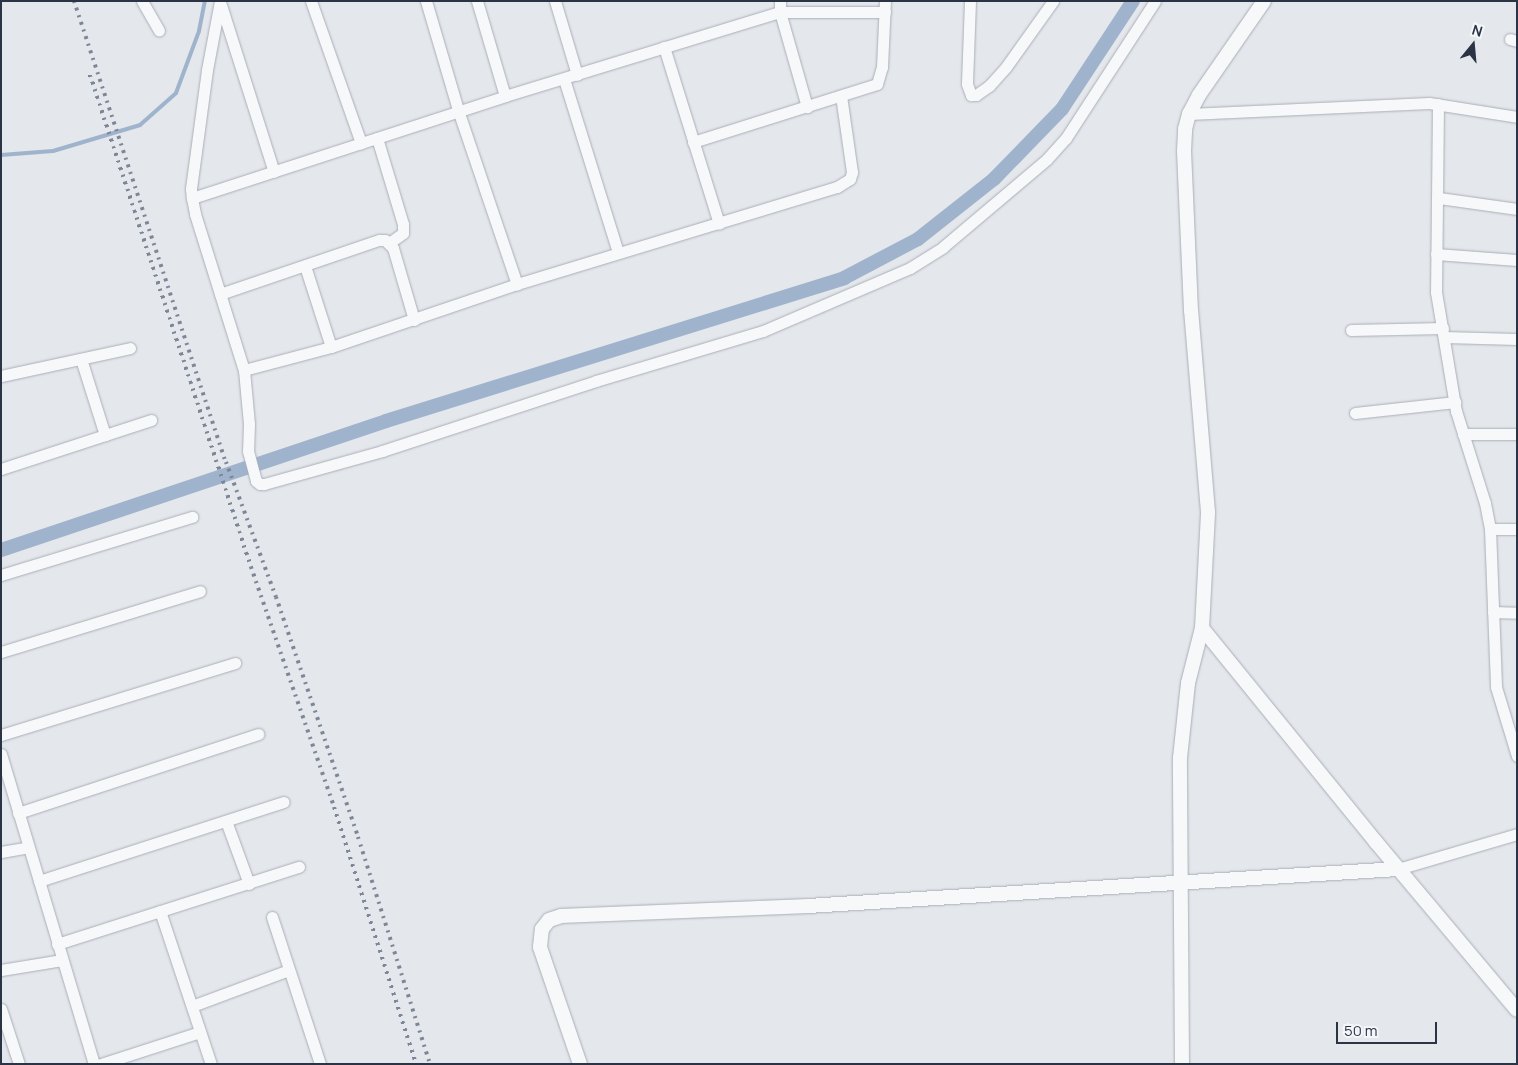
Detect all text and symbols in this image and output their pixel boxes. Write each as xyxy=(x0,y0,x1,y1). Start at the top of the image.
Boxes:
north arrow xyxy=(1448,20,1498,70)
text: N xyxy=(1470,20,1485,41)
scale bar xyxy=(1338,1012,1439,1044)
text: 50 m xyxy=(1344,1020,1378,1041)

